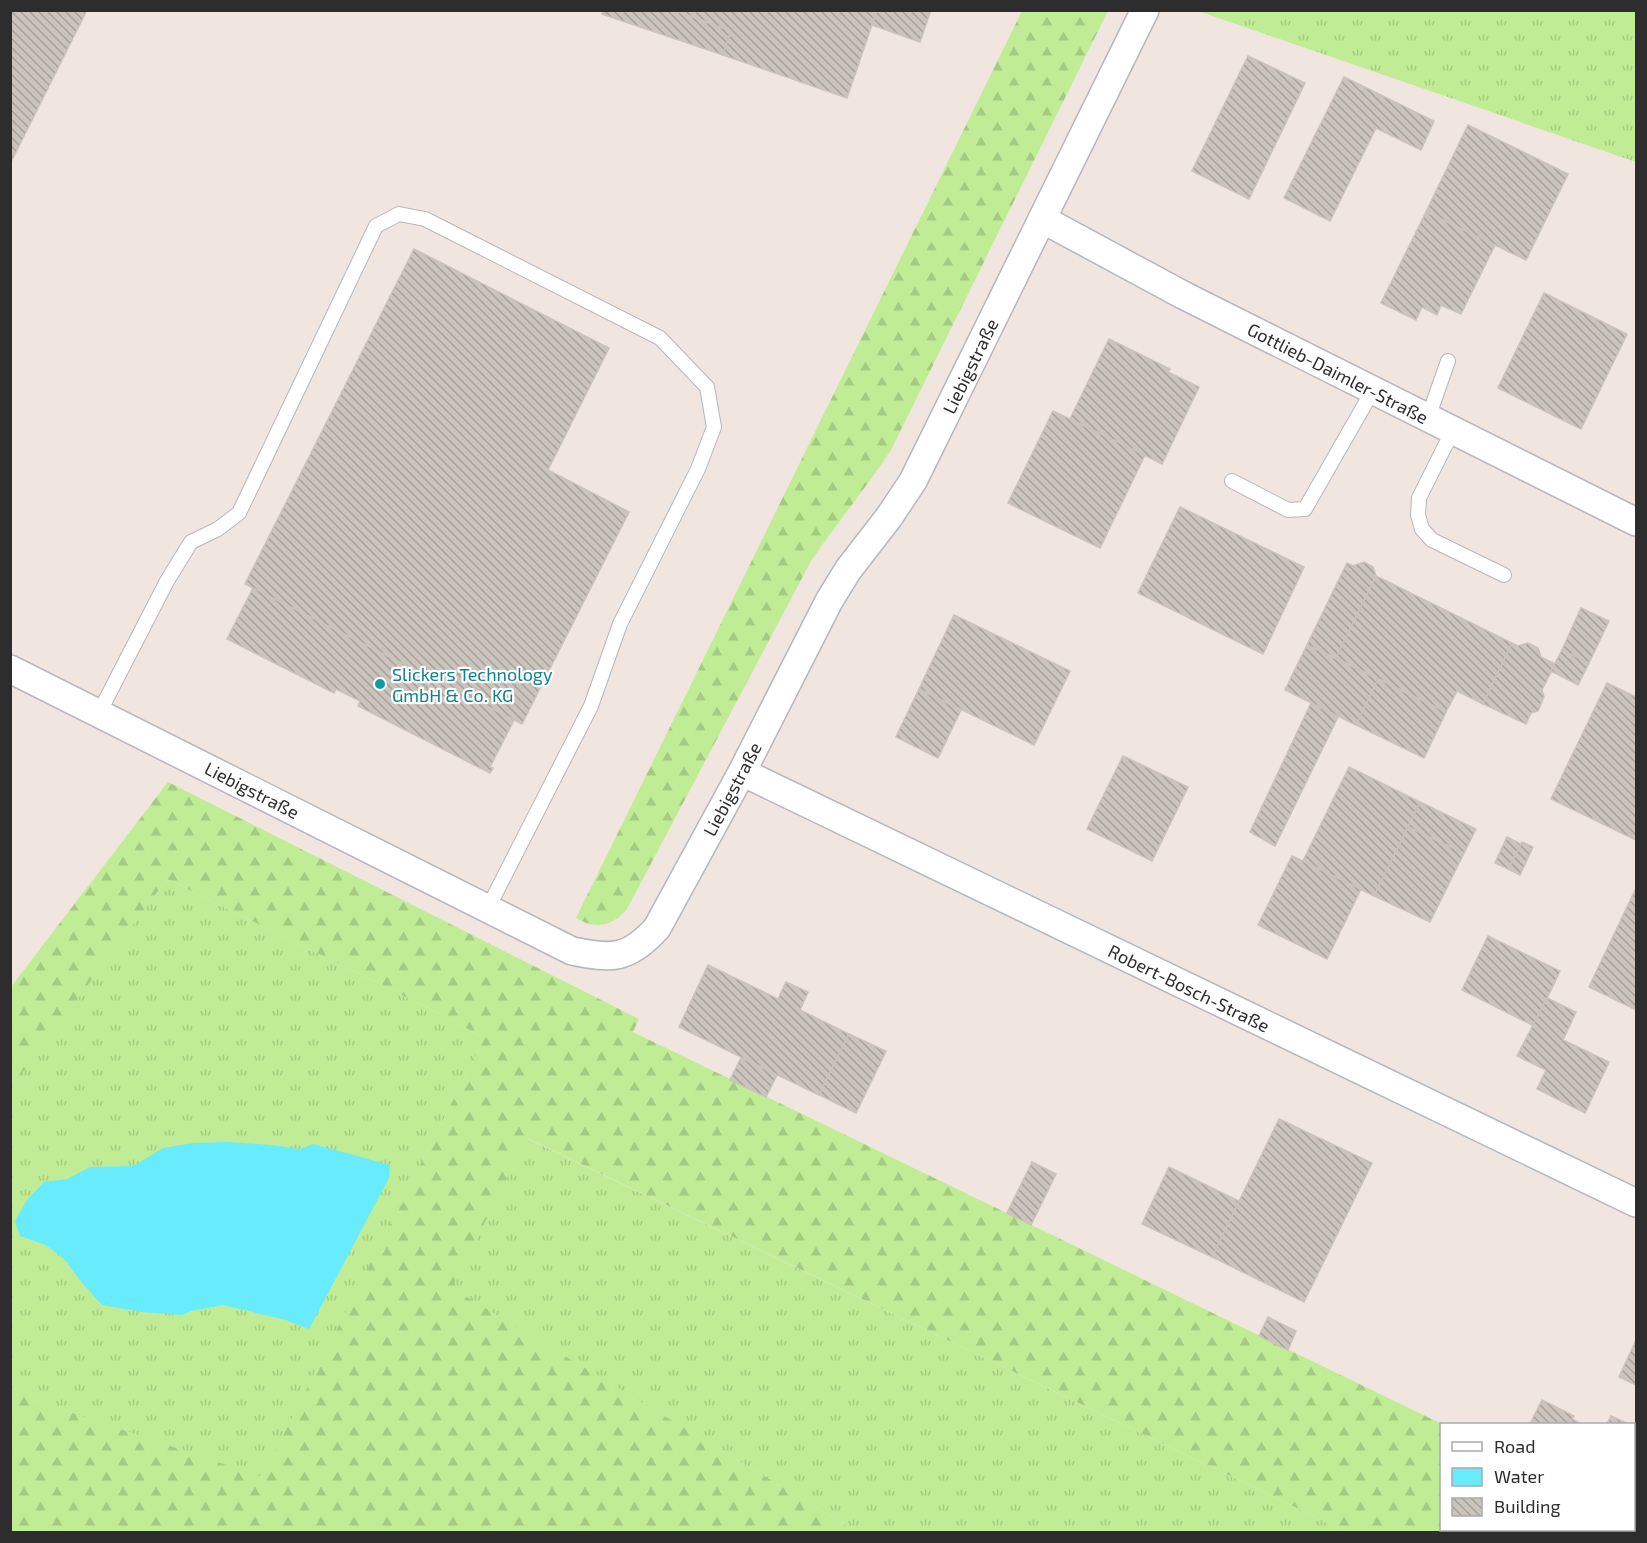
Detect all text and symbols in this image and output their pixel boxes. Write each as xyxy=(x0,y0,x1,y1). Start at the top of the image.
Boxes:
street label: Liebigstraße xyxy=(938,315,1002,417)
street label: Gottlieb-Daimler-Straße xyxy=(1244,318,1432,428)
place label: Slickers Technology GmbH & Co. KG xyxy=(392,663,553,706)
marker: Slickers Technology GmbH & Co. KG xyxy=(373,677,387,691)
street label: Liebigstraße xyxy=(698,738,766,840)
street label: Liebigstraße xyxy=(201,757,303,823)
street label: Robert-Bosch-Straße xyxy=(1105,939,1273,1037)
legend xyxy=(1440,1423,1635,1531)
text: Road xyxy=(1494,1435,1535,1457)
text: Water xyxy=(1494,1465,1544,1487)
text: Building xyxy=(1494,1495,1561,1517)

